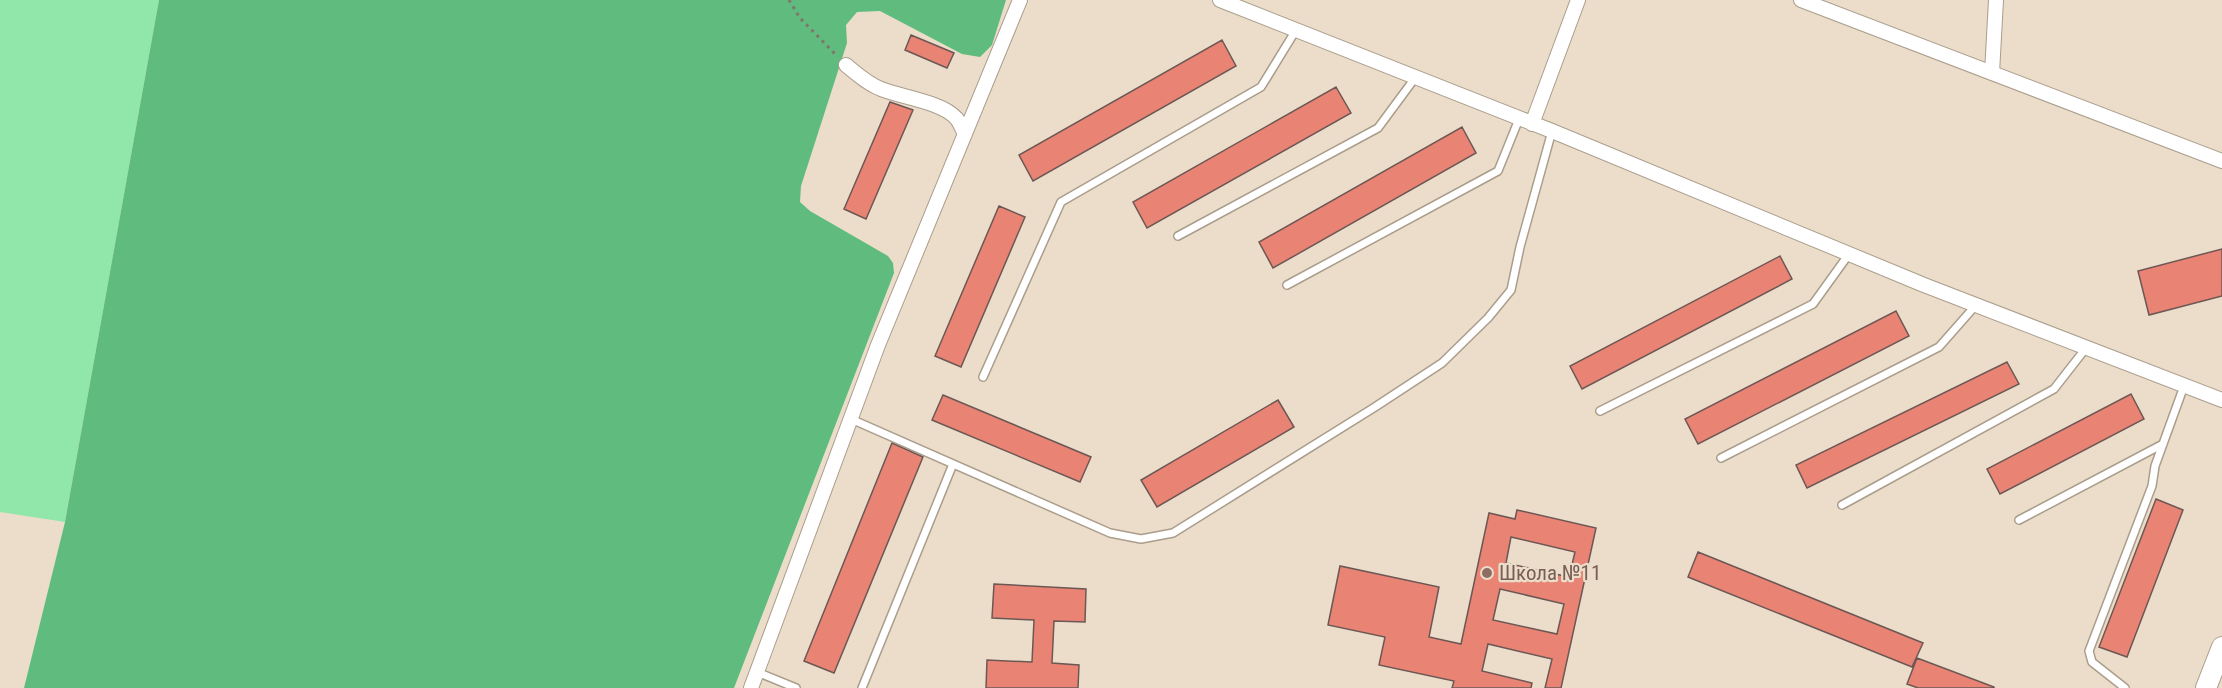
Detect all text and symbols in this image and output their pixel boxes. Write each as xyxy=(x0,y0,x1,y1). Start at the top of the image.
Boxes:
place label: Школа №11 xyxy=(1499,561,1601,585)
marker: Школа №11 xyxy=(1480,566,1494,580)

